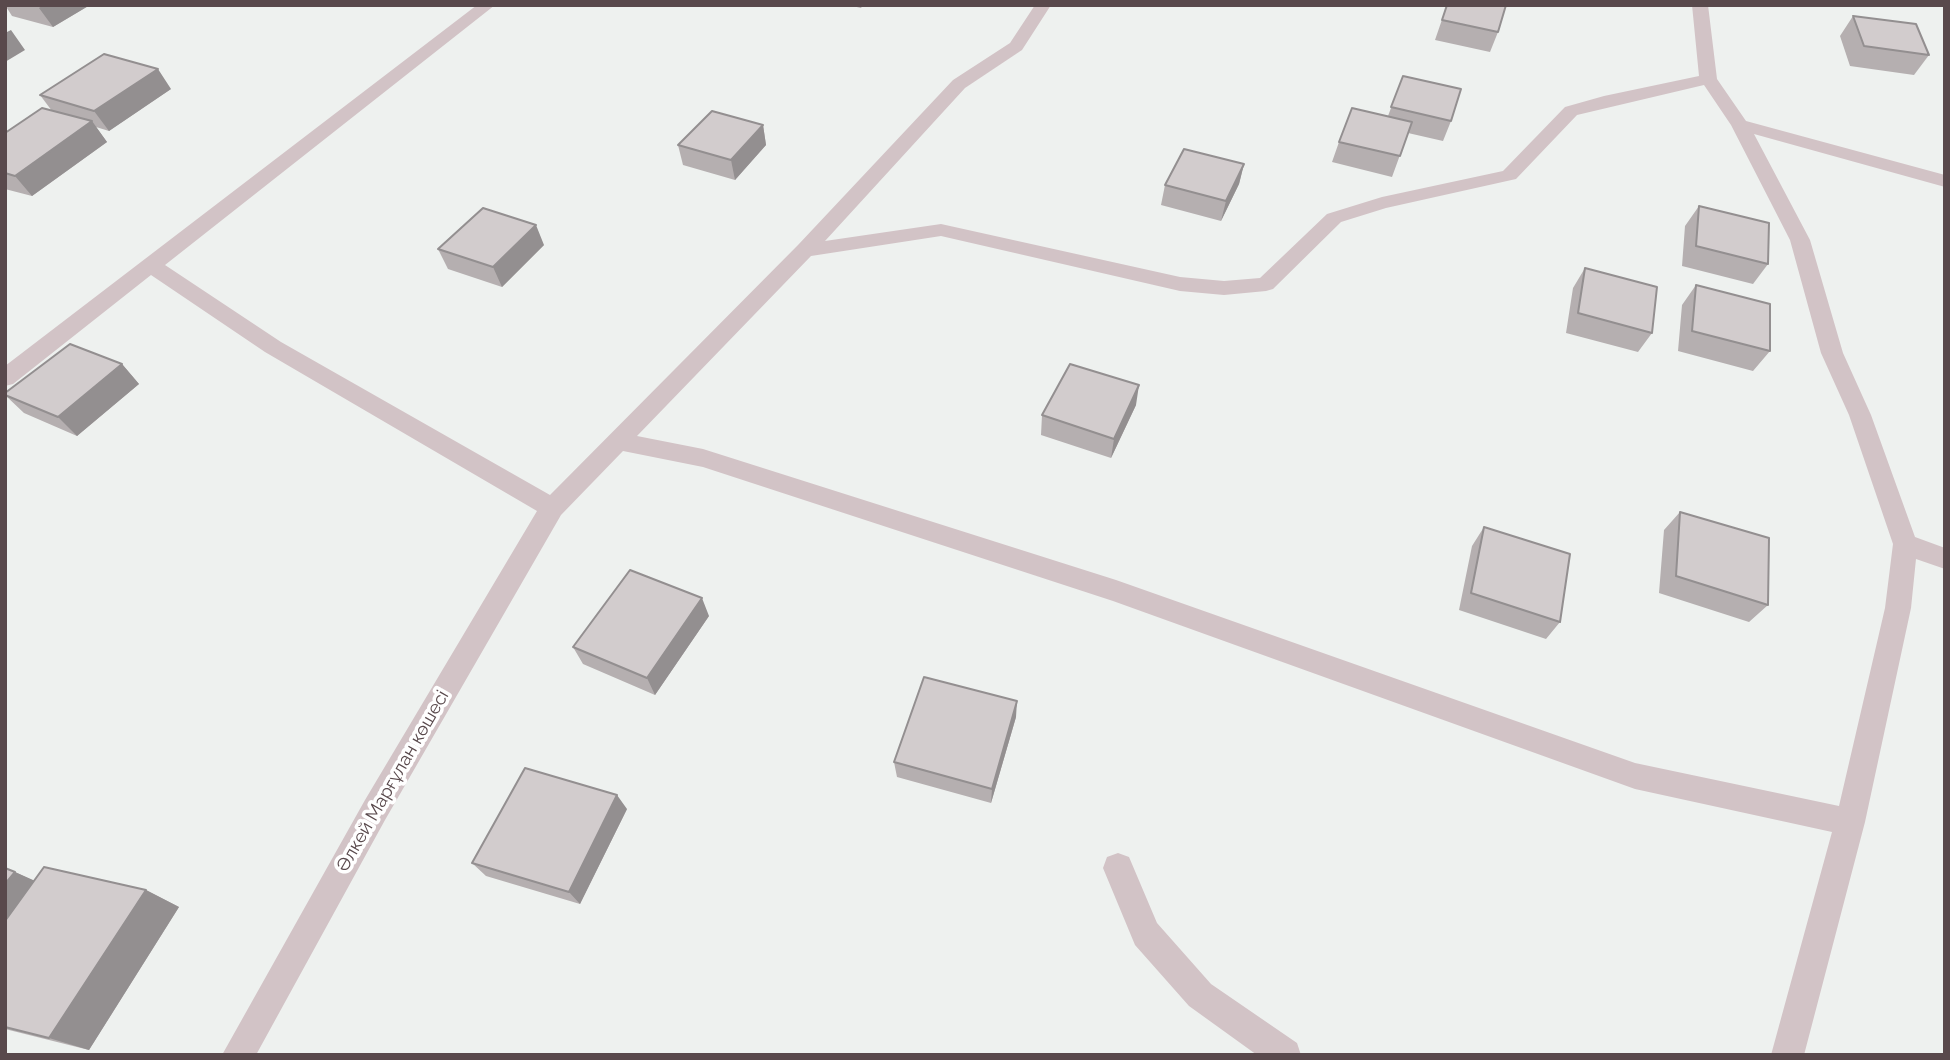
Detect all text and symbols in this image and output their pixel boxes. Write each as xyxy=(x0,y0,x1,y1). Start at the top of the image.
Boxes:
street label: Әлкей Марғұлан көшесі xyxy=(332,687,454,875)

